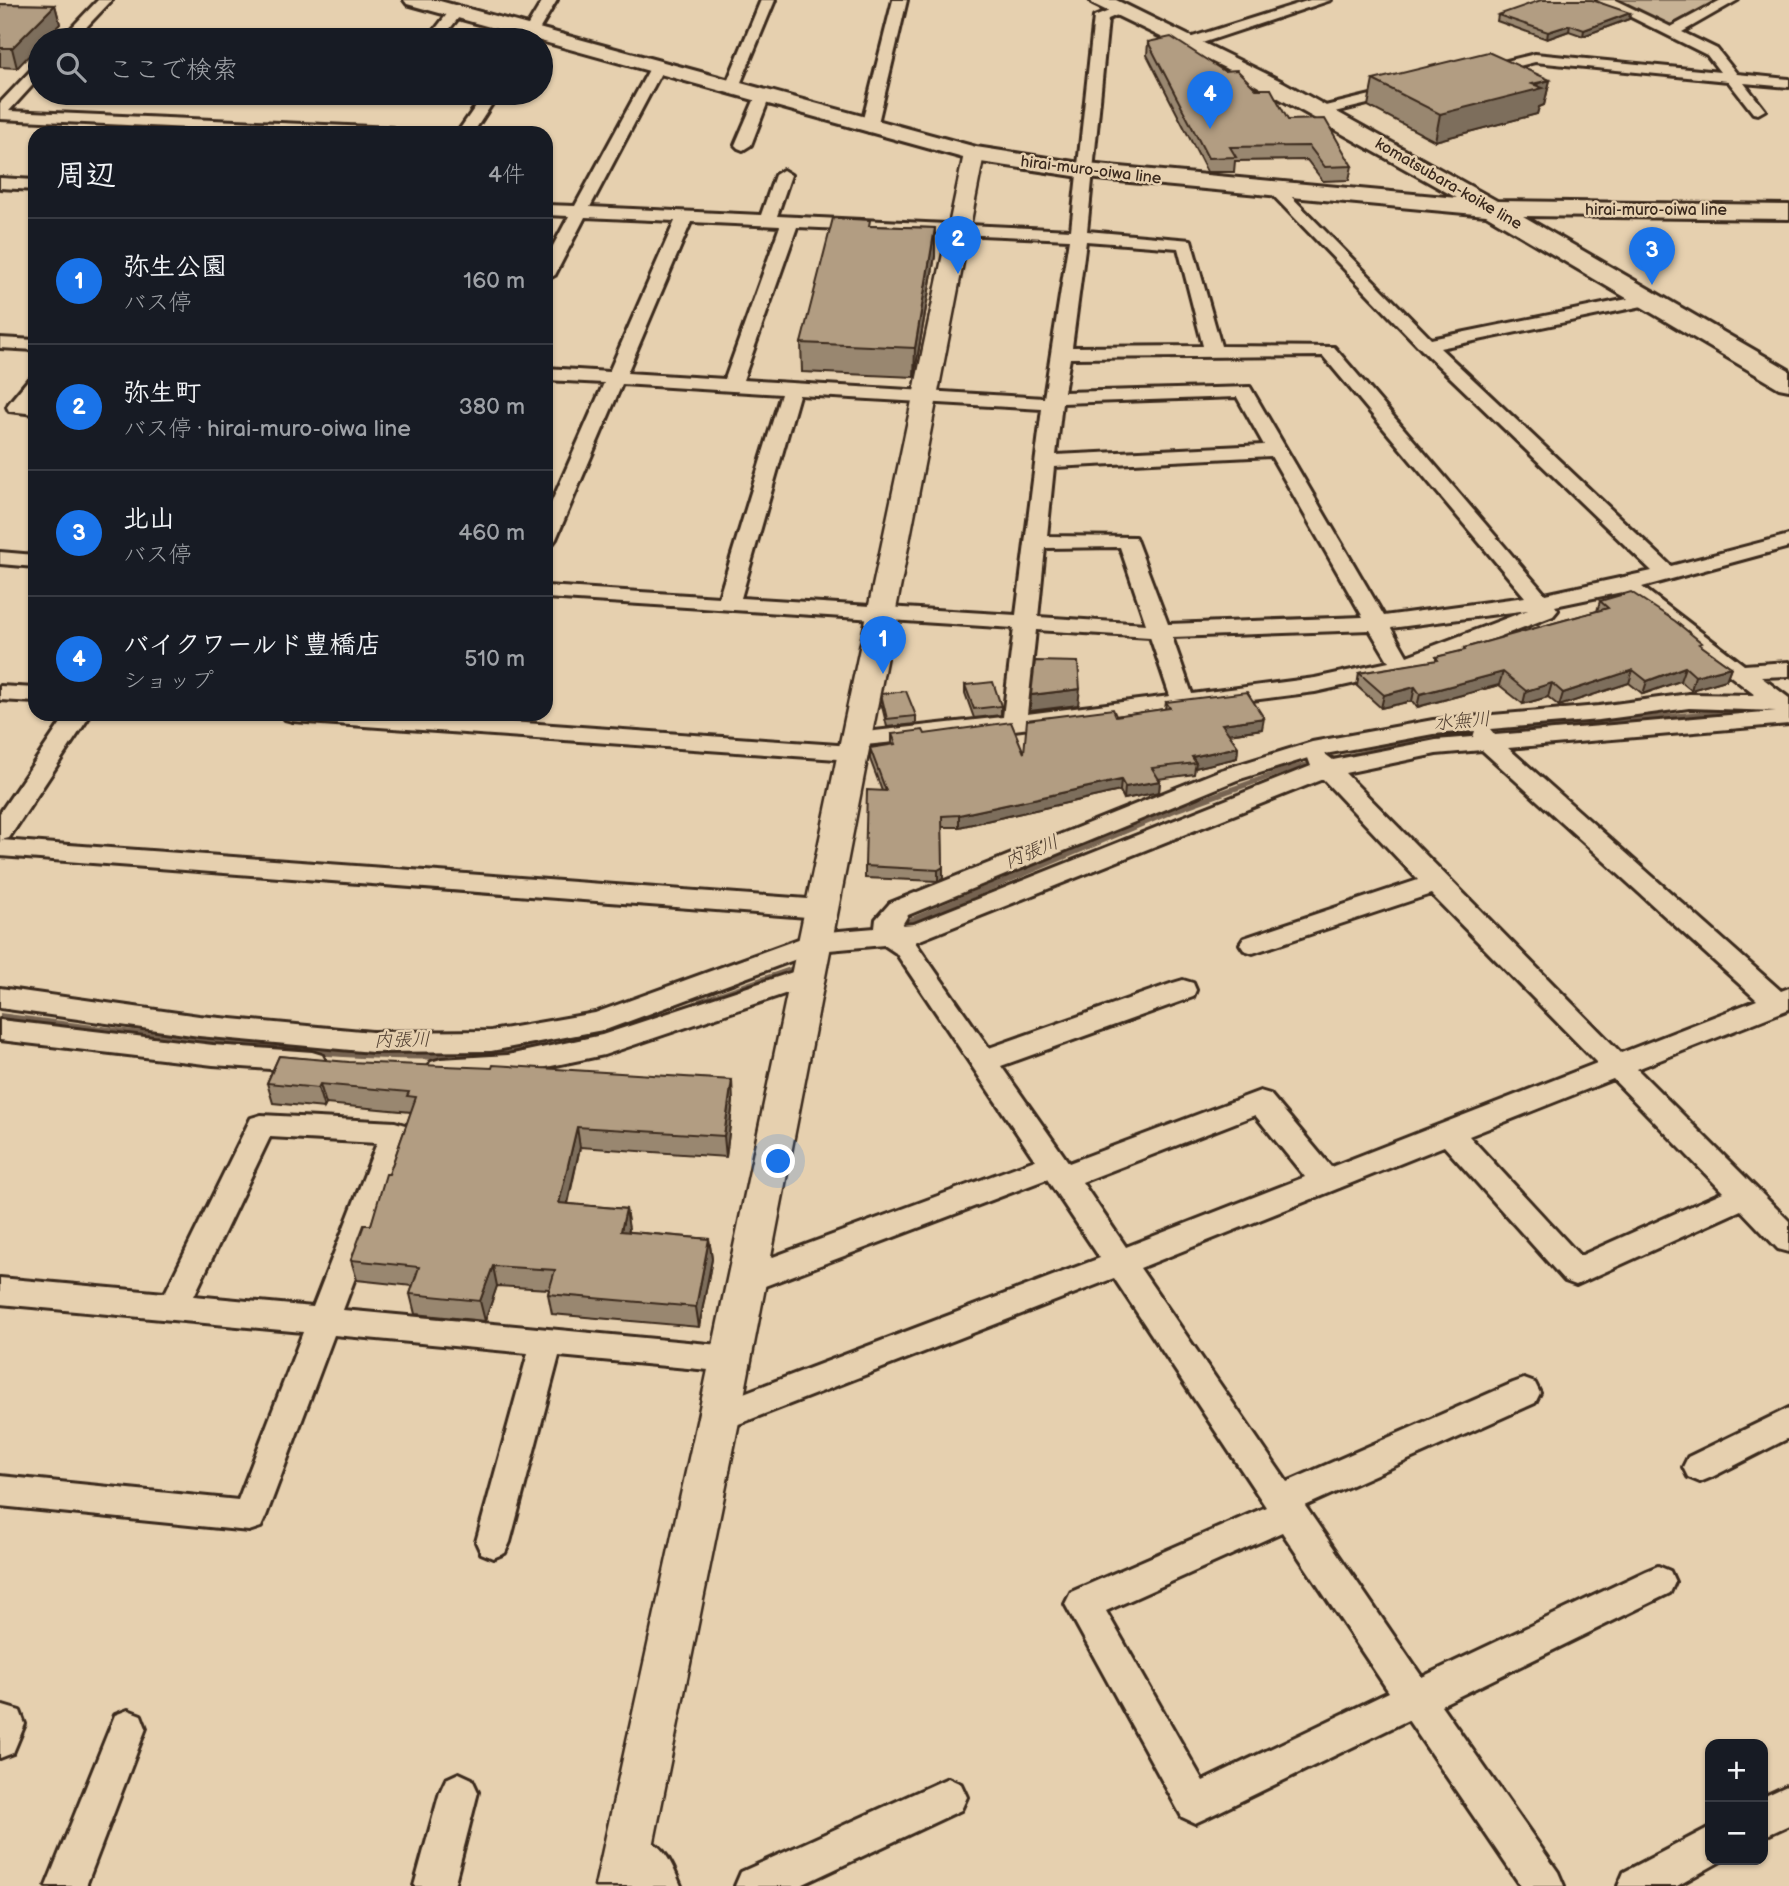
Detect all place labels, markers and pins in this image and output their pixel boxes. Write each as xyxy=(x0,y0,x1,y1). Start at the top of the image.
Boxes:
pin: 4 xyxy=(1187,71,1233,129)
pin: 2 xyxy=(935,216,981,274)
pin: 3 xyxy=(1629,227,1675,285)
pin: 1 xyxy=(860,616,906,674)

